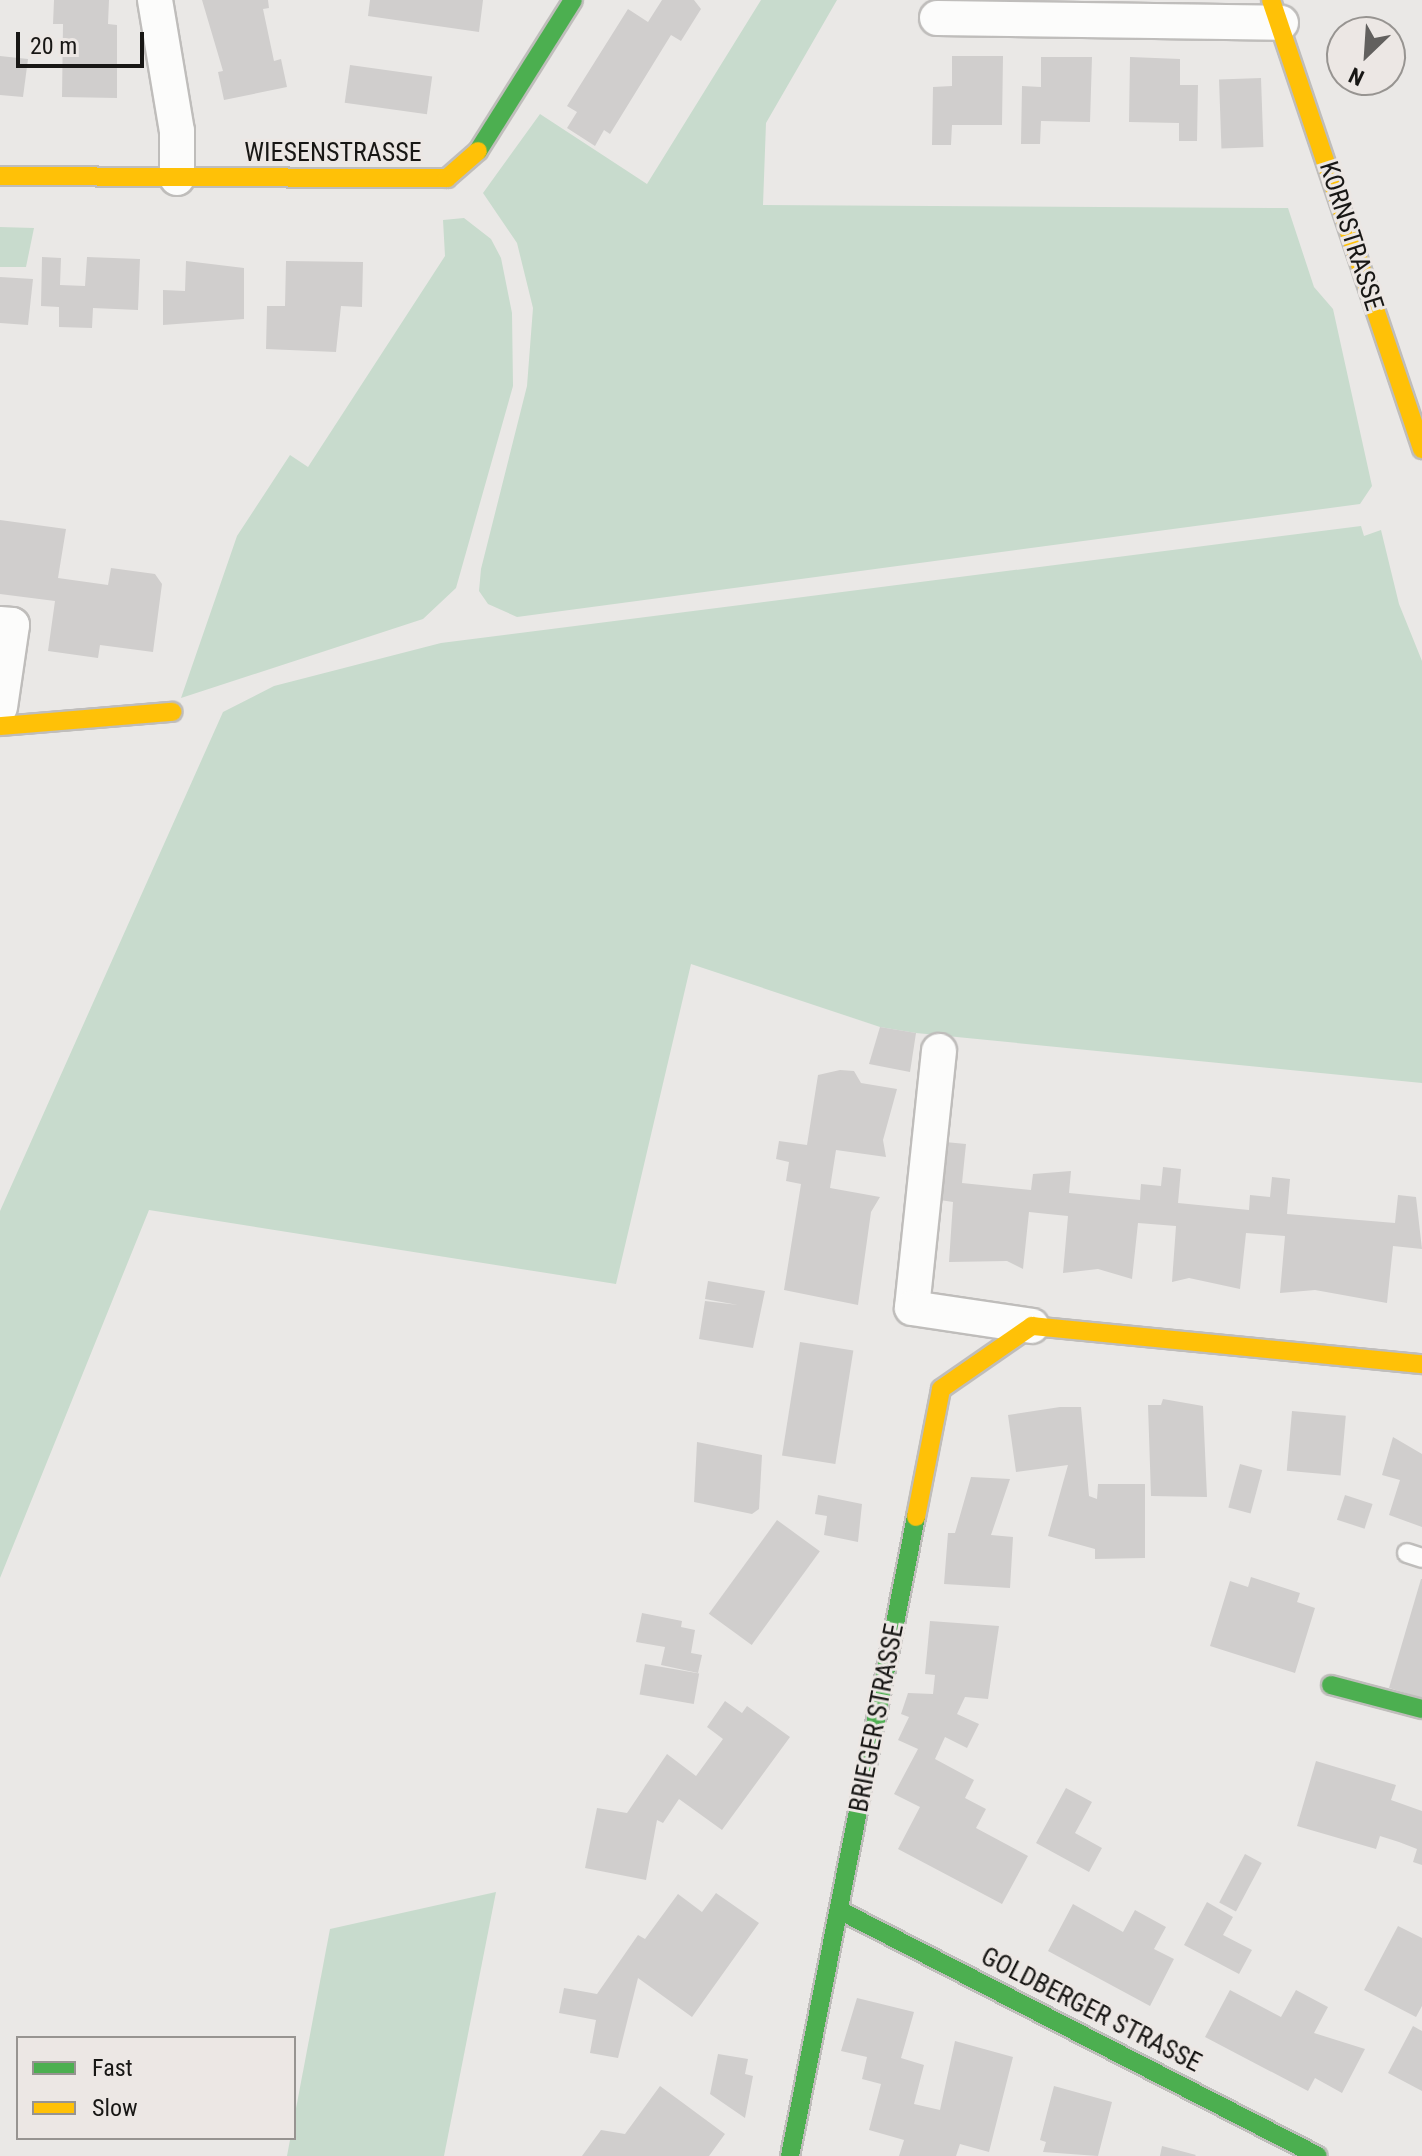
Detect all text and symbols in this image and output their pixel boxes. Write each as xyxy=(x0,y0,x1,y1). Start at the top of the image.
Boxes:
scale bar xyxy=(20,16,148,66)
north arrow xyxy=(1326,16,1406,96)
text: 20 m xyxy=(30,32,77,60)
text: N xyxy=(1345,62,1368,91)
street label: WIESENSTRASSE xyxy=(244,137,422,169)
street label: KORNSTRASSE xyxy=(1312,157,1390,315)
street label: BRIEGER STRASSE xyxy=(843,1621,911,1815)
street label: GOLDBERGER STRASSE xyxy=(976,1941,1206,2079)
legend xyxy=(16,2036,296,2140)
text: Fast xyxy=(92,2054,133,2082)
text: Slow xyxy=(92,2094,138,2122)

